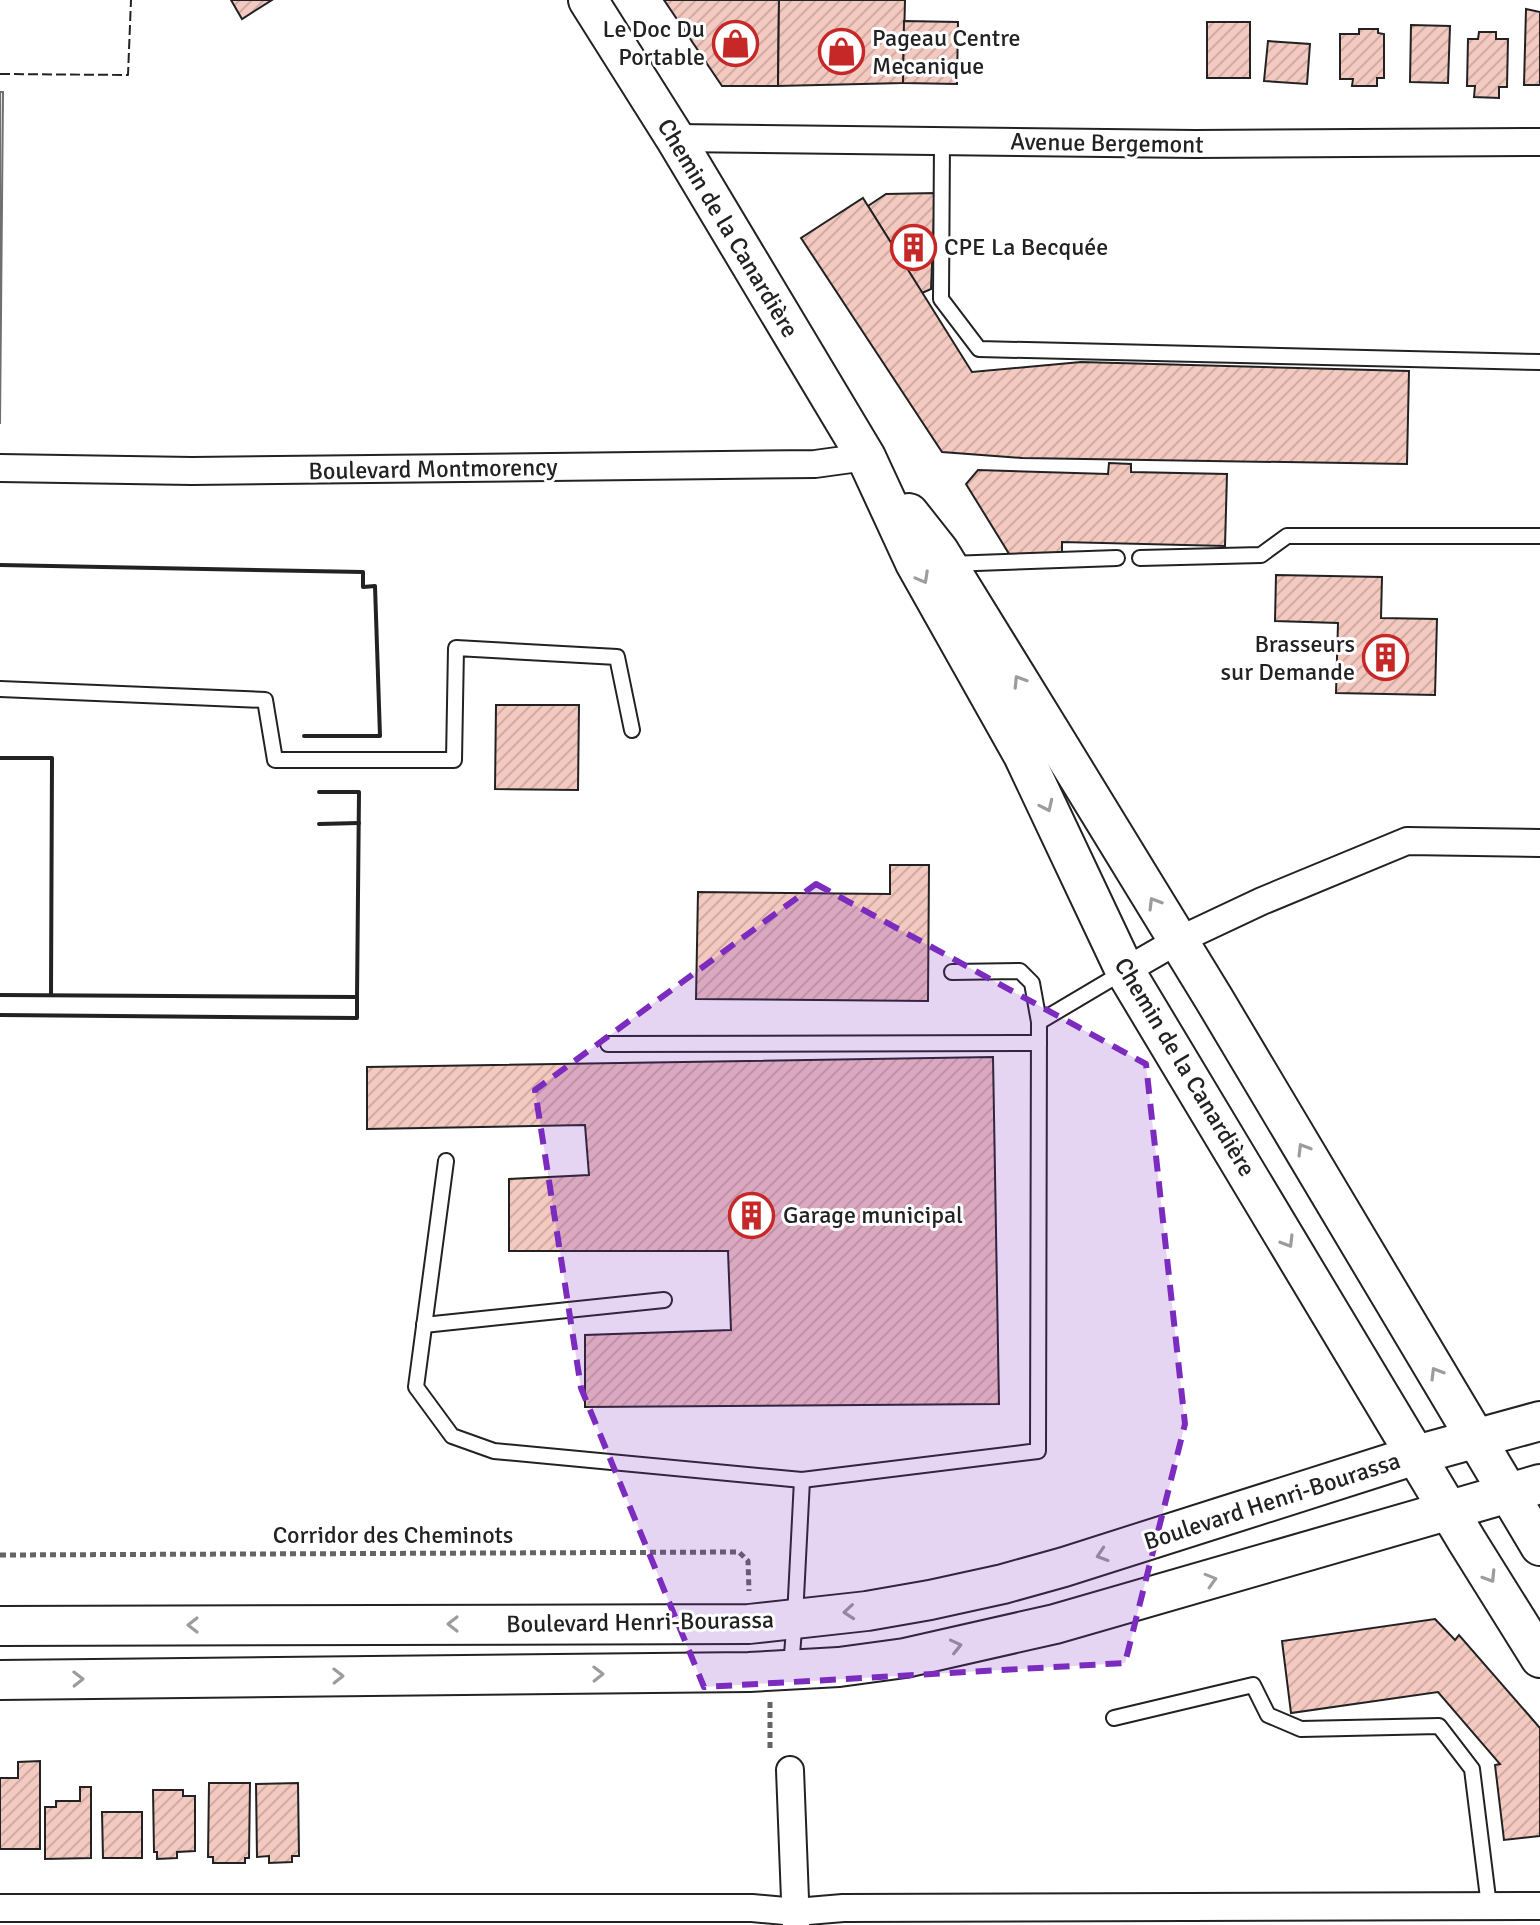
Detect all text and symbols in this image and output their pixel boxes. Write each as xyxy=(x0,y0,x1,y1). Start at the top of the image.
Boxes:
place label: Le Doc Du Portable xyxy=(602,14,705,72)
shop icon: Le Doc Du Portable xyxy=(712,19,760,67)
place label: Pageau Centre Mecanique xyxy=(872,23,1021,81)
shop icon: Pageau Centre Mecanique xyxy=(817,28,865,76)
street label: Chemin de la Canardière xyxy=(651,113,805,343)
street label: Avenue Bergemont xyxy=(1010,126,1204,160)
building icon: CPE La Becquée xyxy=(889,223,937,271)
place label: CPE La Becquée xyxy=(944,232,1108,262)
street label: Boulevard Montmorency xyxy=(308,452,558,486)
one-way arrow xyxy=(913,569,929,584)
place label: Brasseurs sur Demande xyxy=(1221,629,1355,687)
building icon: Brasseurs sur Demande xyxy=(1362,634,1410,682)
one-way arrow xyxy=(1014,675,1029,690)
one-way arrow xyxy=(1037,798,1053,813)
one-way arrow xyxy=(1149,897,1164,912)
street label: Chemin de la Canardière xyxy=(1108,952,1262,1182)
one-way arrow xyxy=(1298,1143,1313,1158)
building icon: Garage municipal xyxy=(728,1191,776,1239)
place label: Garage municipal xyxy=(783,1200,963,1230)
one-way arrow xyxy=(1279,1233,1294,1248)
one-way arrow xyxy=(1431,1367,1446,1382)
street label: Boulevard Henri-Bourassa xyxy=(1140,1445,1404,1557)
street label: Corridor des Cheminots xyxy=(273,1520,513,1550)
one-way arrow xyxy=(1095,1545,1109,1561)
one-way arrow xyxy=(1480,1569,1495,1583)
one-way arrow xyxy=(1203,1572,1217,1589)
one-way arrow xyxy=(842,1604,855,1621)
street label: Boulevard Henri-Bourassa xyxy=(506,1605,774,1639)
one-way arrow xyxy=(186,1616,199,1634)
one-way arrow xyxy=(446,1616,459,1633)
one-way arrow xyxy=(948,1638,962,1655)
one-way arrow xyxy=(592,1665,605,1682)
one-way arrow xyxy=(332,1667,345,1685)
one-way arrow xyxy=(72,1670,85,1688)

